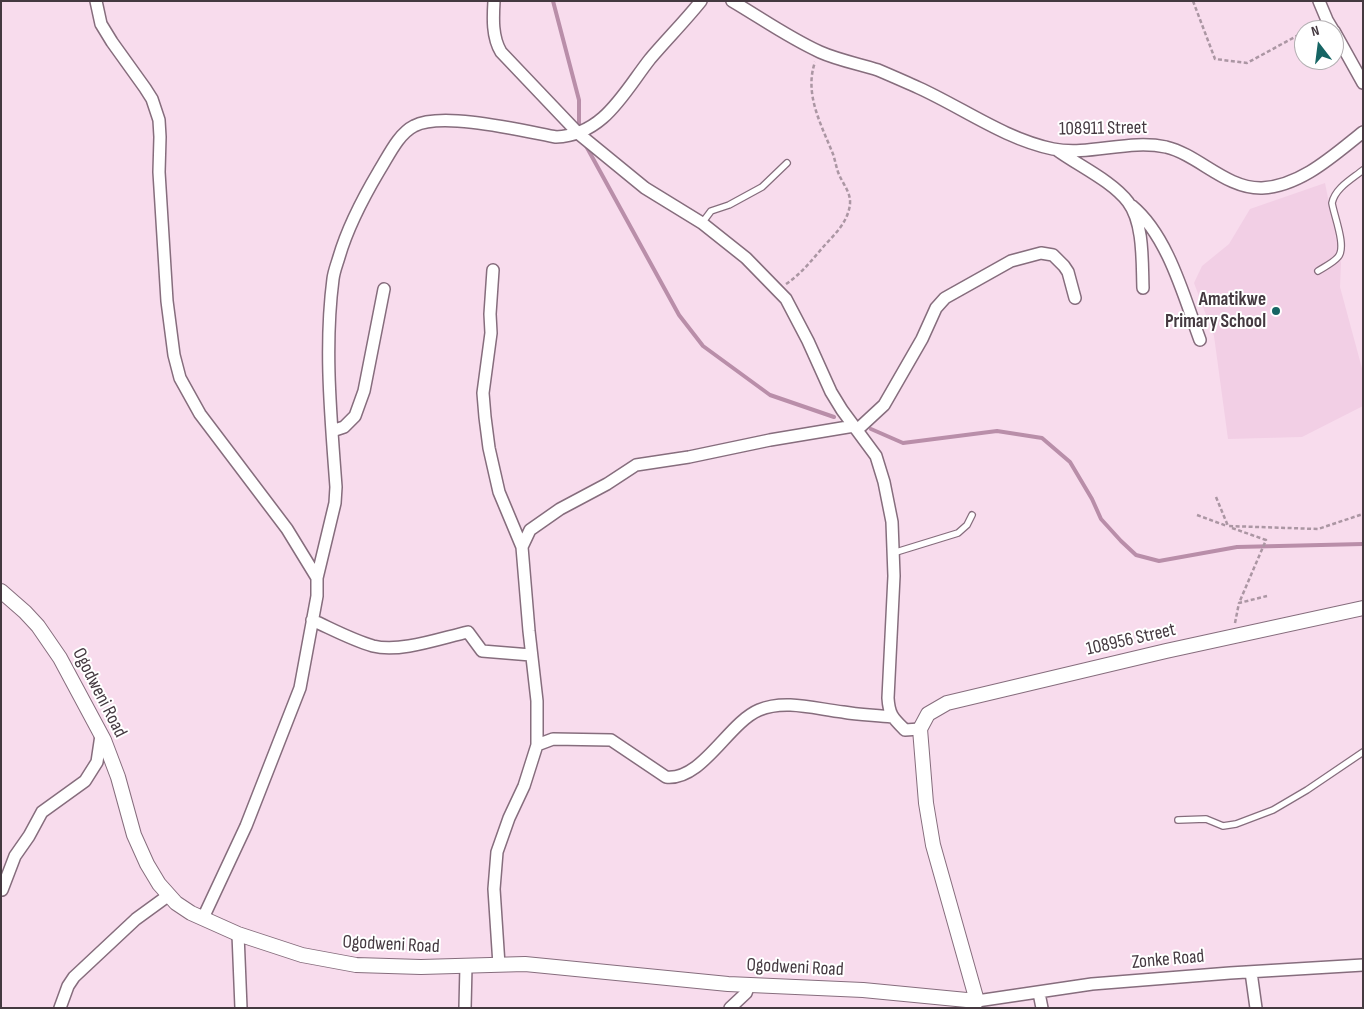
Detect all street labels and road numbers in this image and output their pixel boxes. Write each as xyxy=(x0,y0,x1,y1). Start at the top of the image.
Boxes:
street label: 108911 Street xyxy=(1059,117,1147,141)
street label: 108956 Street xyxy=(1084,619,1178,661)
street label: Ogodweni Road xyxy=(67,645,131,741)
street label: Ogodweni Road xyxy=(342,931,440,959)
street label: Zonke Road xyxy=(1131,945,1205,975)
street label: Ogodweni Road xyxy=(746,954,844,982)

